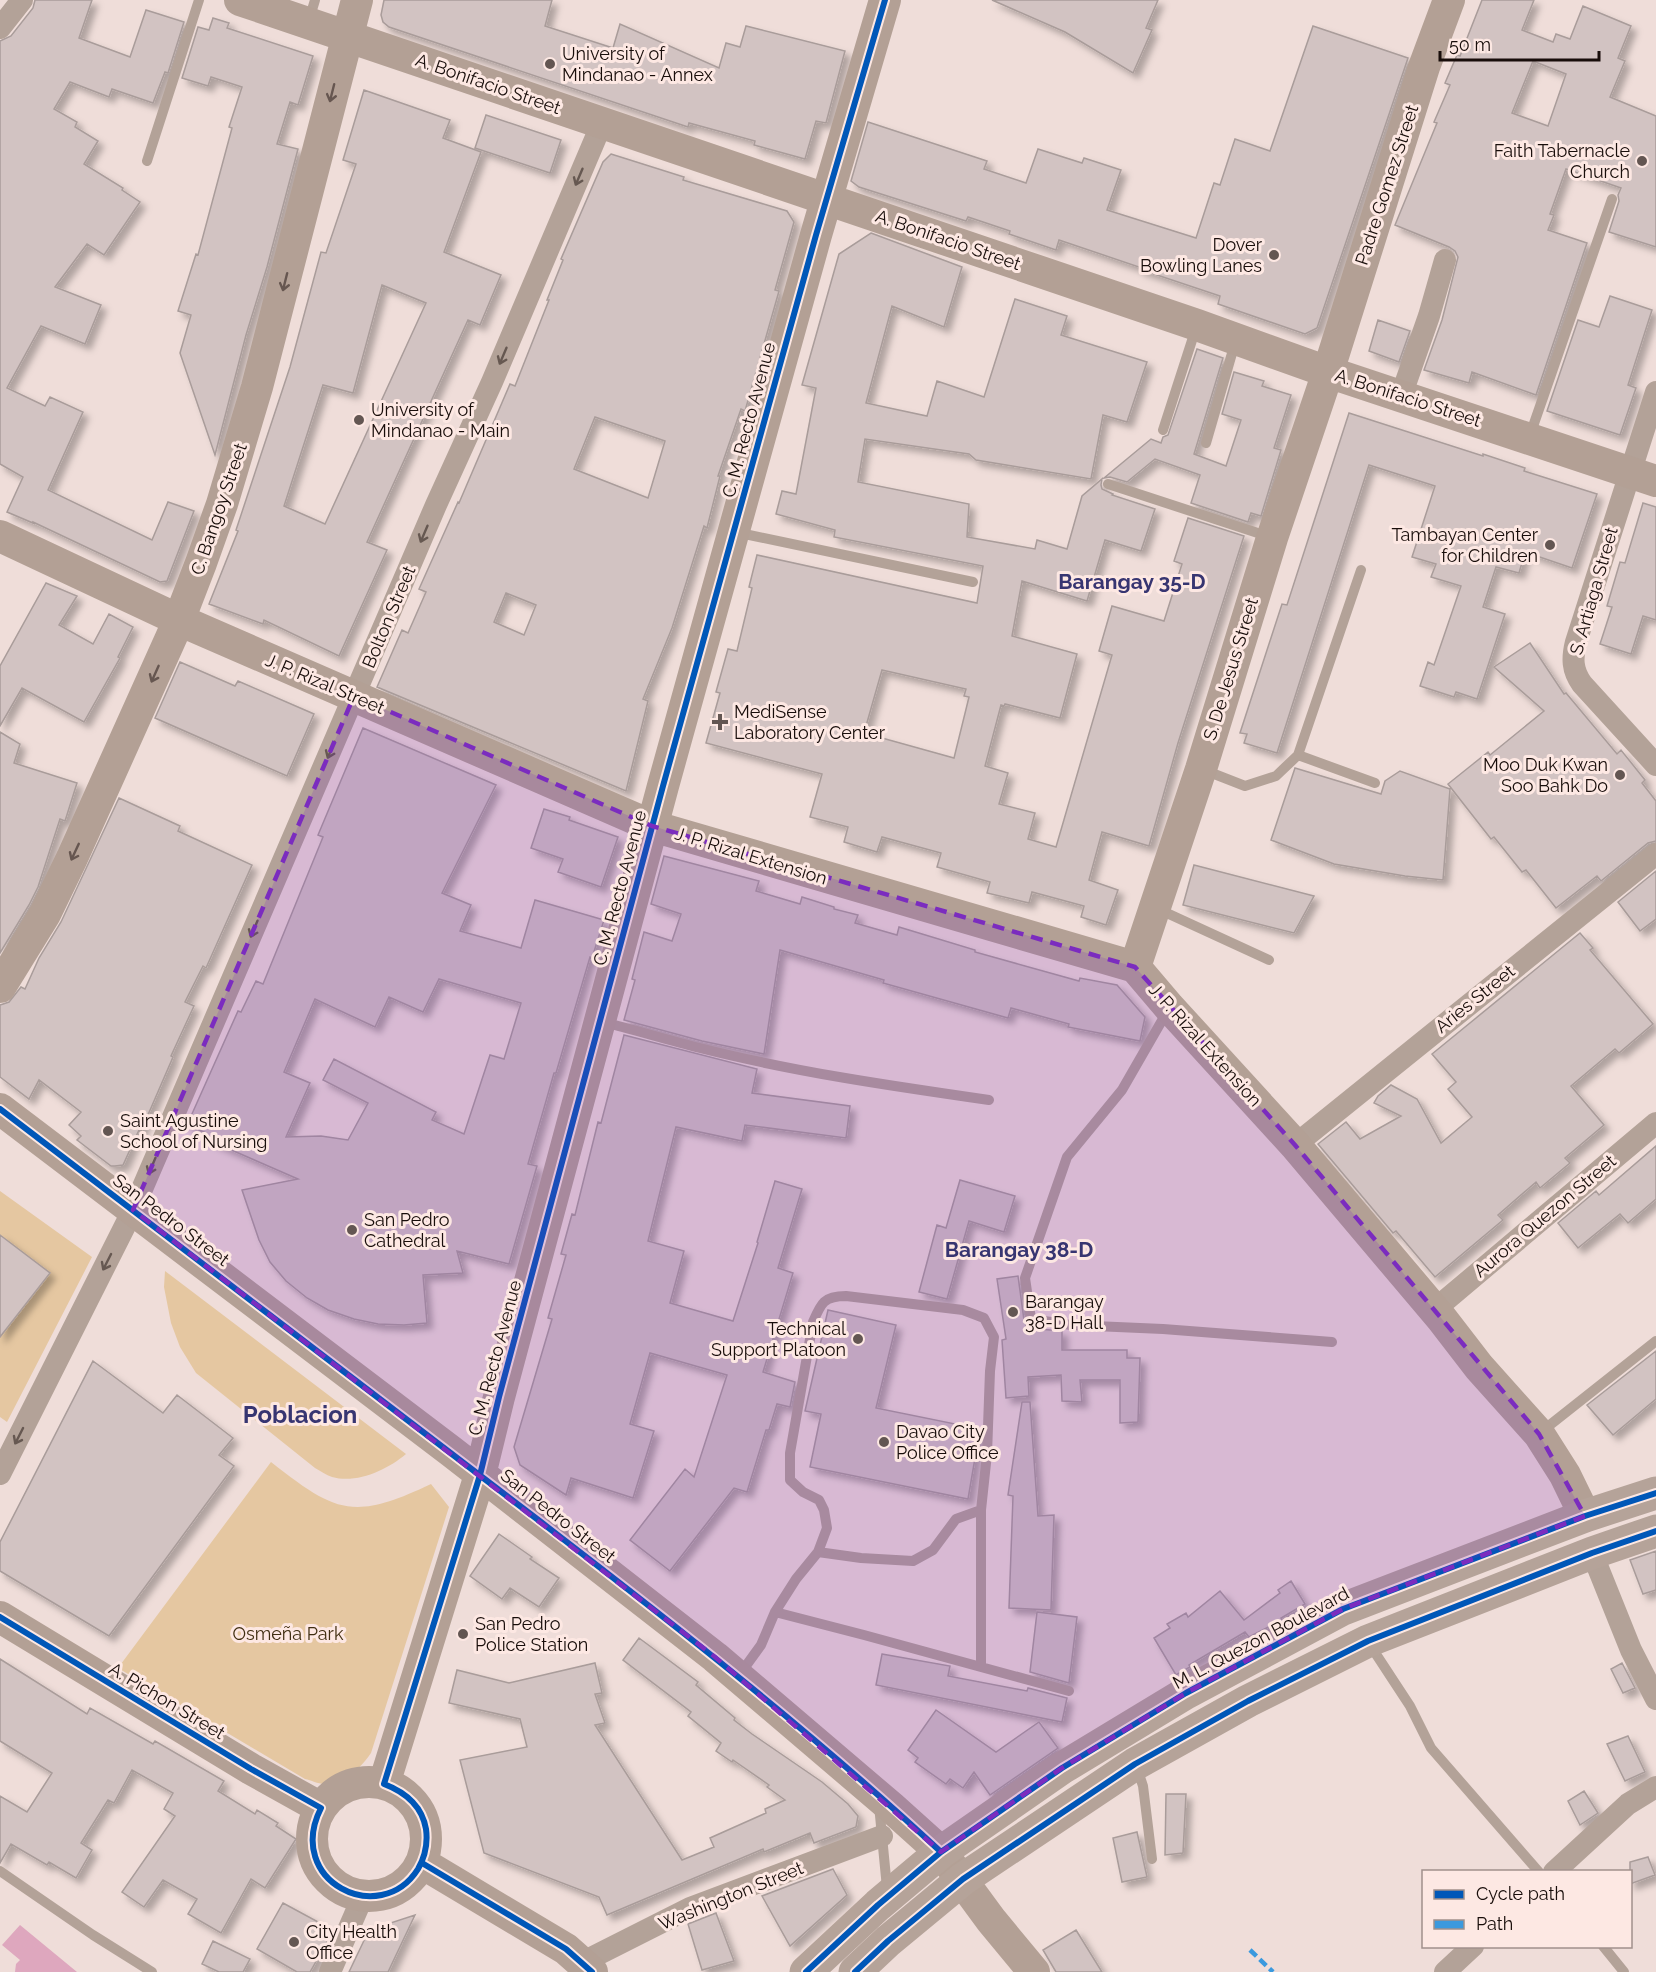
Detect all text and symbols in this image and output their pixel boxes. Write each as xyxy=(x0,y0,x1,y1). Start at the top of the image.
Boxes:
scale bar xyxy=(1440,24,1599,62)
text: 50 m xyxy=(1449,34,1491,55)
place label: University of Mindanao - Annex xyxy=(562,43,713,85)
street label: A. Bonifacio Street xyxy=(413,49,563,118)
marker: University of Mindanao - Annex xyxy=(543,57,557,71)
one-way arrow xyxy=(326,83,338,102)
street label: Padre Gomez Street xyxy=(1351,102,1422,268)
place label: Faith Tabernacle Church xyxy=(1494,140,1630,182)
marker: Faith Tabernacle Church xyxy=(1635,154,1649,168)
one-way arrow xyxy=(573,167,584,185)
street label: A. Bonifacio Street xyxy=(873,205,1023,274)
place label: Dover Bowling Lanes xyxy=(1140,234,1263,276)
marker: Dover Bowling Lanes xyxy=(1267,248,1281,262)
one-way arrow xyxy=(279,272,291,291)
street label: C. M. Recto Avenue xyxy=(718,340,779,500)
one-way arrow xyxy=(497,347,508,365)
street label: A. Bonifacio Street xyxy=(1333,364,1484,431)
place label: University of Mindanao - Main xyxy=(371,399,510,441)
marker: University of Mindanao - Main xyxy=(352,413,366,427)
street label: C. Bangoy Street xyxy=(186,440,251,577)
place label: Tambayan Center for Children xyxy=(1391,524,1539,566)
one-way arrow xyxy=(417,525,429,543)
street label: S. Artiaga Street xyxy=(1565,525,1622,657)
marker: Tambayan Center for Children xyxy=(1543,538,1557,552)
street label: Bolton Street xyxy=(358,562,420,671)
district label: Barangay 35-D xyxy=(1058,569,1206,594)
street label: S. De Jesus Street xyxy=(1199,595,1262,743)
street label: J. P. Rizal Street xyxy=(263,649,388,718)
one-way arrow xyxy=(149,664,160,682)
place label: MediSense Laboratory Center xyxy=(734,701,886,743)
marker: MediSense Laboratory Center xyxy=(711,713,729,731)
one-way arrow xyxy=(325,740,336,759)
place label: Moo Duk Kwan Soo Bahk Do xyxy=(1483,754,1608,796)
marker: Moo Duk Kwan Soo Bahk Do xyxy=(1613,768,1627,782)
street label: C. M. Recto Avenue xyxy=(589,808,650,968)
street label: J. P. Rizal Extension xyxy=(672,822,830,889)
one-way arrow xyxy=(69,842,81,860)
one-way arrow xyxy=(248,919,259,938)
street label: Aries Street xyxy=(1431,960,1519,1037)
street label: J. P. Rizal Extension xyxy=(1145,979,1266,1110)
place label: Saint Agustine School of Nursing xyxy=(120,1110,268,1152)
marker: Saint Agustine School of Nursing xyxy=(101,1124,115,1138)
street label: Aurora Quezon Street xyxy=(1469,1150,1620,1281)
one-way arrow xyxy=(145,1157,156,1175)
street label: San Pedro Street xyxy=(109,1169,233,1270)
place label: San Pedro Cathedral xyxy=(364,1209,450,1251)
marker: San Pedro Cathedral xyxy=(345,1223,359,1237)
district label: Barangay 38-D xyxy=(945,1237,1093,1262)
one-way arrow xyxy=(101,1253,112,1271)
street label: C. M. Recto Avenue xyxy=(464,1278,525,1438)
place label: Barangay 38-D Hall xyxy=(1025,1291,1104,1333)
marker: Barangay 38-D Hall xyxy=(1006,1305,1020,1319)
place label: Technical Support Platoon xyxy=(711,1318,846,1360)
marker: Technical Support Platoon xyxy=(851,1332,865,1346)
district label: Poblacion xyxy=(243,1400,357,1429)
place label: Davao City Police Office xyxy=(896,1421,999,1463)
one-way arrow xyxy=(13,1427,24,1445)
marker: Davao City Police Office xyxy=(877,1435,891,1449)
street label: San Pedro Street xyxy=(497,1464,620,1567)
street label: M. L. Quezon Boulevard xyxy=(1169,1582,1352,1693)
place label: San Pedro Police Station xyxy=(475,1613,588,1655)
park label: Osmeña Park xyxy=(233,1623,344,1644)
marker: San Pedro Police Station xyxy=(456,1627,470,1641)
street label: A. Pichon Street xyxy=(106,1658,229,1743)
street label: Washington Street xyxy=(655,1857,806,1934)
legend xyxy=(1422,1870,1632,1948)
text: Cycle path xyxy=(1476,1883,1565,1904)
text: Path xyxy=(1476,1913,1513,1934)
place label: City Health Office xyxy=(306,1921,397,1963)
marker: City Health Office xyxy=(287,1935,301,1949)

